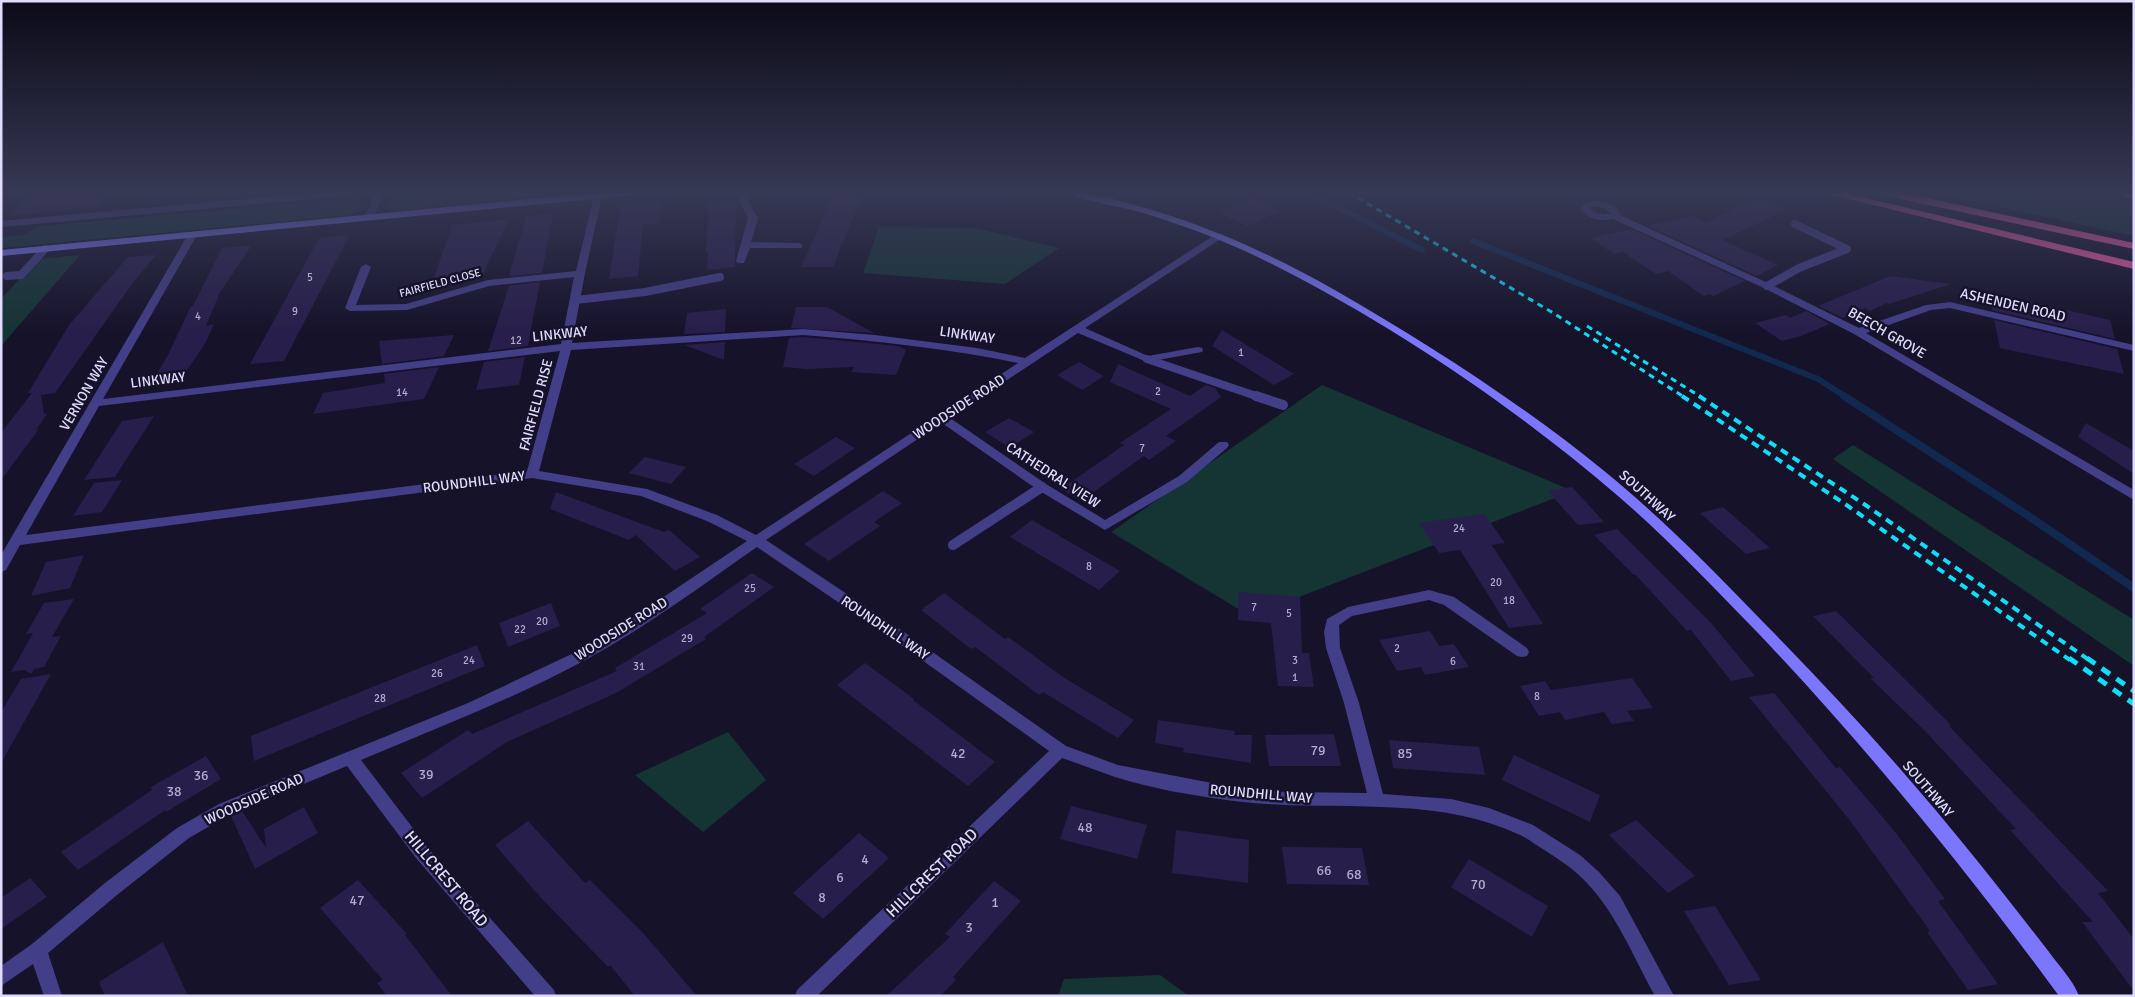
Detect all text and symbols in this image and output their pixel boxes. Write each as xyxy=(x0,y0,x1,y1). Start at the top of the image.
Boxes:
street label: FAIRFIELD CLOSE xyxy=(398,266,482,300)
house number: 5 xyxy=(307,271,313,284)
street label: ASHENDEN ROAD xyxy=(1959,285,2067,325)
street label: BEECH GROVE xyxy=(1845,304,1929,362)
house number: 9 xyxy=(292,305,298,318)
house number: 4 xyxy=(195,310,201,323)
street label: LINKWAY xyxy=(531,323,589,345)
street label: LINKWAY xyxy=(938,323,996,347)
house number: 12 xyxy=(510,334,522,347)
house number: 1 xyxy=(1238,346,1244,359)
street label: VERNON WAY xyxy=(56,354,112,434)
street label: FAIRFIELD RISE xyxy=(516,357,556,453)
street label: LINKWAY xyxy=(129,368,187,392)
street label: WOODSIDE ROAD xyxy=(910,371,1008,443)
house number: 2 xyxy=(1155,385,1161,398)
house number: 14 xyxy=(396,386,408,399)
street label: CATHEDRAL VIEW xyxy=(1003,438,1103,512)
house number: 7 xyxy=(1139,442,1145,455)
street label: ROUNDHILL WAY xyxy=(422,467,526,497)
street label: SOUTHWAY xyxy=(1616,467,1678,525)
house number: 24 xyxy=(1453,522,1465,535)
house number: 8 xyxy=(1086,560,1092,573)
house number: 20 xyxy=(1490,576,1502,589)
house number: 25 xyxy=(744,582,756,595)
street label: ROUNDHILL WAY xyxy=(838,592,932,664)
street label: WOODSIDE ROAD xyxy=(571,594,671,664)
house number: 18 xyxy=(1503,594,1515,607)
house number: 7 xyxy=(1251,601,1257,614)
house number: 5 xyxy=(1286,607,1292,620)
house number: 20 xyxy=(536,615,548,628)
house number: 22 xyxy=(514,623,526,636)
house number: 29 xyxy=(681,632,693,645)
house number: 2 xyxy=(1394,642,1400,655)
house number: 24 xyxy=(463,654,475,667)
house number: 3 xyxy=(1292,654,1298,667)
house number: 6 xyxy=(1450,655,1456,668)
house number: 31 xyxy=(633,660,645,673)
house number: 26 xyxy=(431,667,443,680)
house number: 1 xyxy=(1292,671,1298,684)
house number: 8 xyxy=(1534,690,1540,703)
house number: 28 xyxy=(374,692,386,705)
house number: 79 xyxy=(1310,742,1326,759)
house number: 42 xyxy=(950,745,966,762)
house number: 85 xyxy=(1397,745,1413,762)
street label: SOUTHWAY xyxy=(1899,757,1957,821)
house number: 39 xyxy=(418,766,434,783)
house number: 36 xyxy=(193,767,209,784)
street label: WOODSIDE ROAD xyxy=(202,770,306,828)
street label: ROUNDHILL WAY xyxy=(1209,781,1313,807)
house number: 38 xyxy=(166,783,182,800)
house number: 48 xyxy=(1077,819,1093,836)
street label: HILLCREST ROAD xyxy=(882,824,982,922)
street label: HILLCREST ROAD xyxy=(400,827,492,931)
house number: 4 xyxy=(861,851,869,868)
house number: 66 xyxy=(1316,862,1332,879)
house number: 68 xyxy=(1346,866,1362,883)
house number: 6 xyxy=(836,869,844,886)
house number: 70 xyxy=(1470,876,1486,893)
house number: 8 xyxy=(818,889,826,906)
house number: 47 xyxy=(349,892,365,909)
house number: 1 xyxy=(991,894,999,911)
house number: 3 xyxy=(965,919,973,936)

